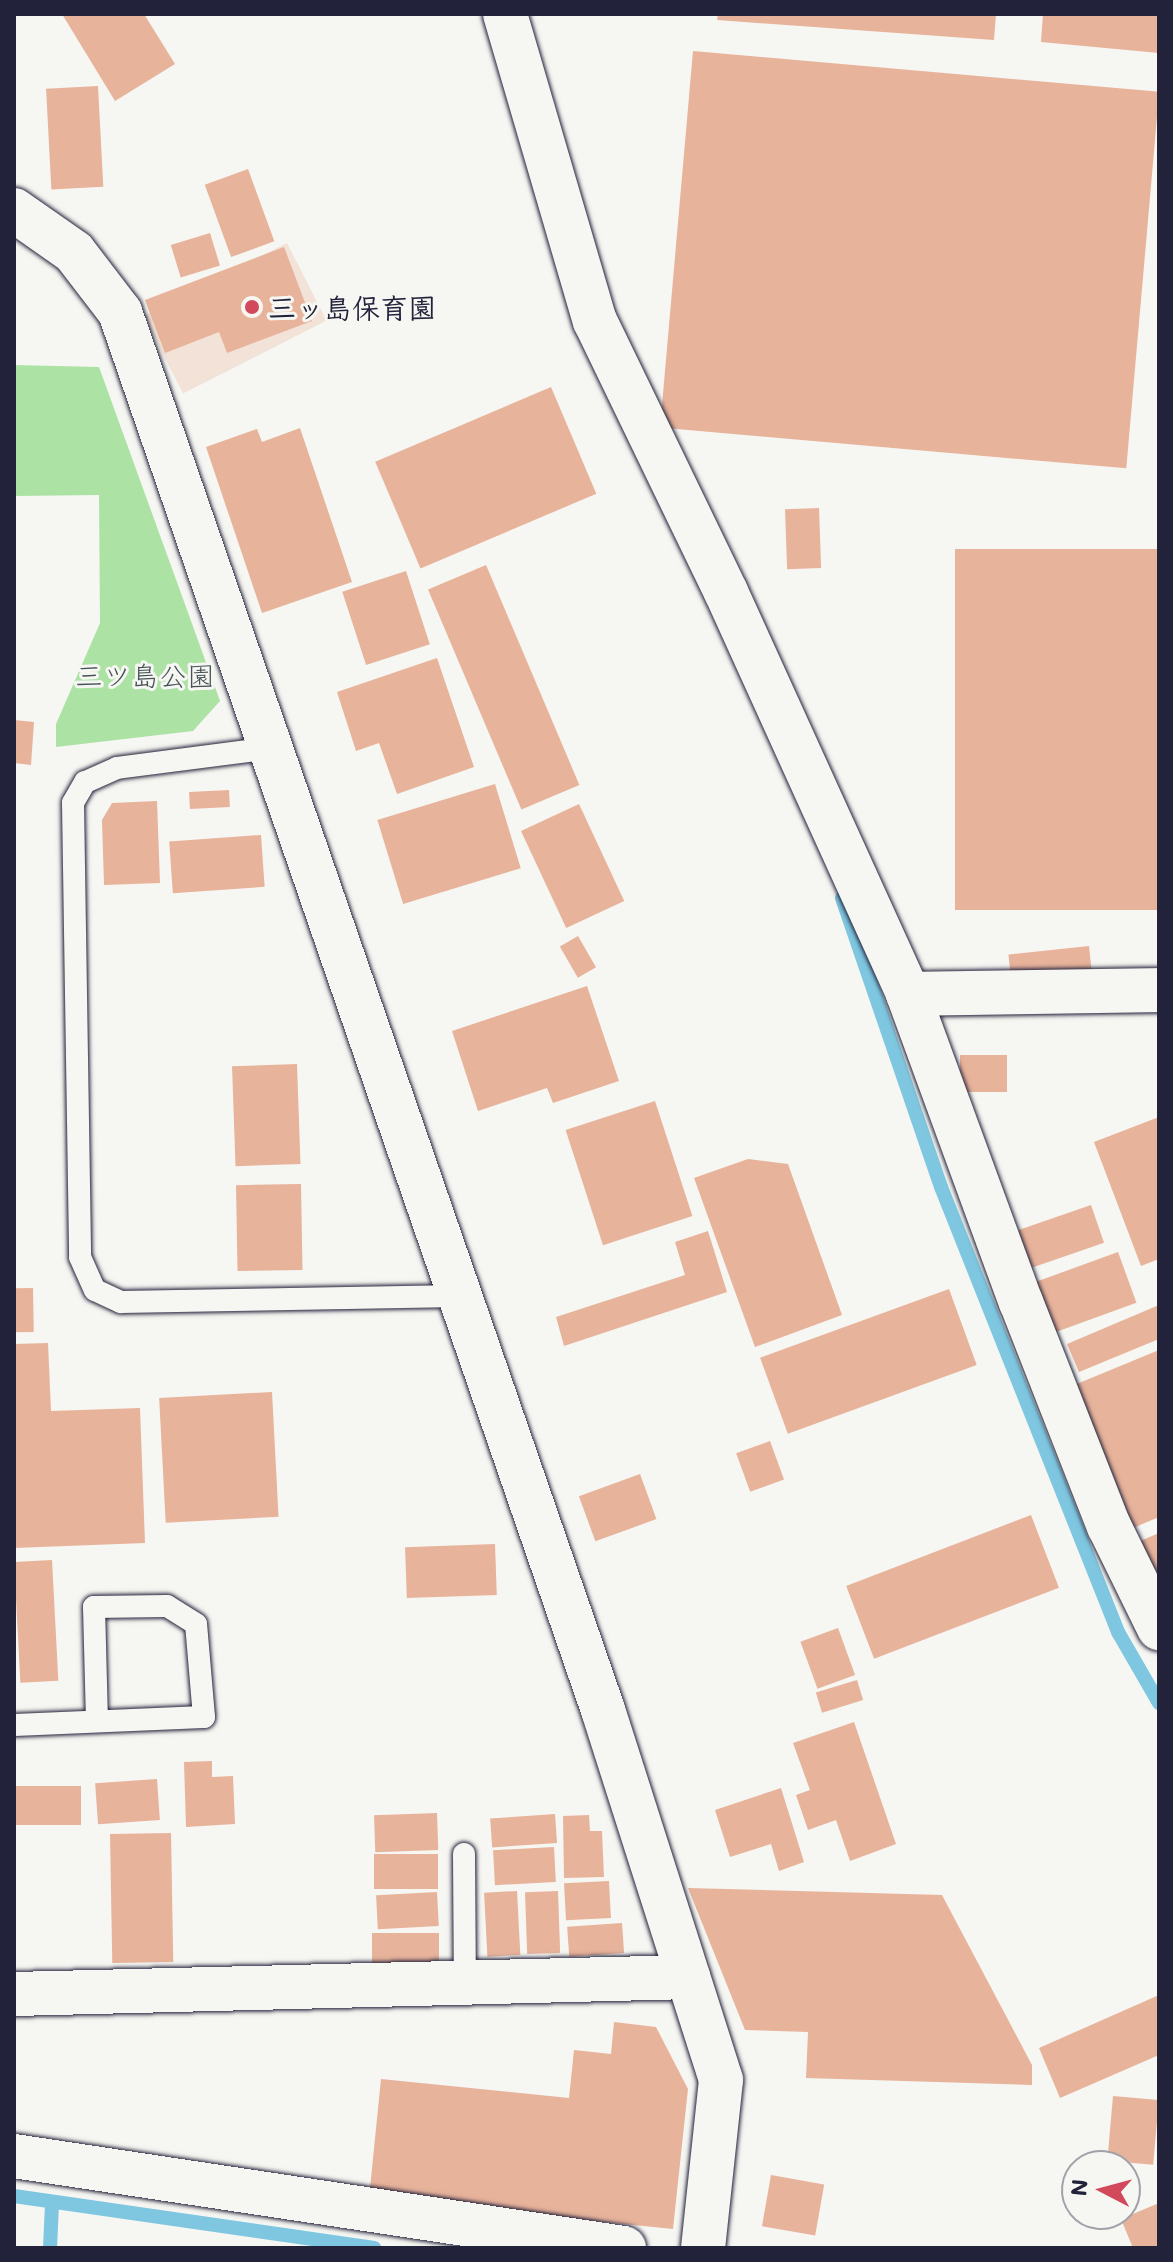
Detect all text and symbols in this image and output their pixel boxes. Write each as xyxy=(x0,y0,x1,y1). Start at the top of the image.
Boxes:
place label: 三ッ島保育園 xyxy=(268,290,436,324)
marker: 三ッ島保育園 xyxy=(243,298,261,316)
park label: 三ツ島公園 xyxy=(75,658,215,692)
north arrow xyxy=(1061,2150,1141,2230)
text: N xyxy=(1063,2178,1094,2197)

